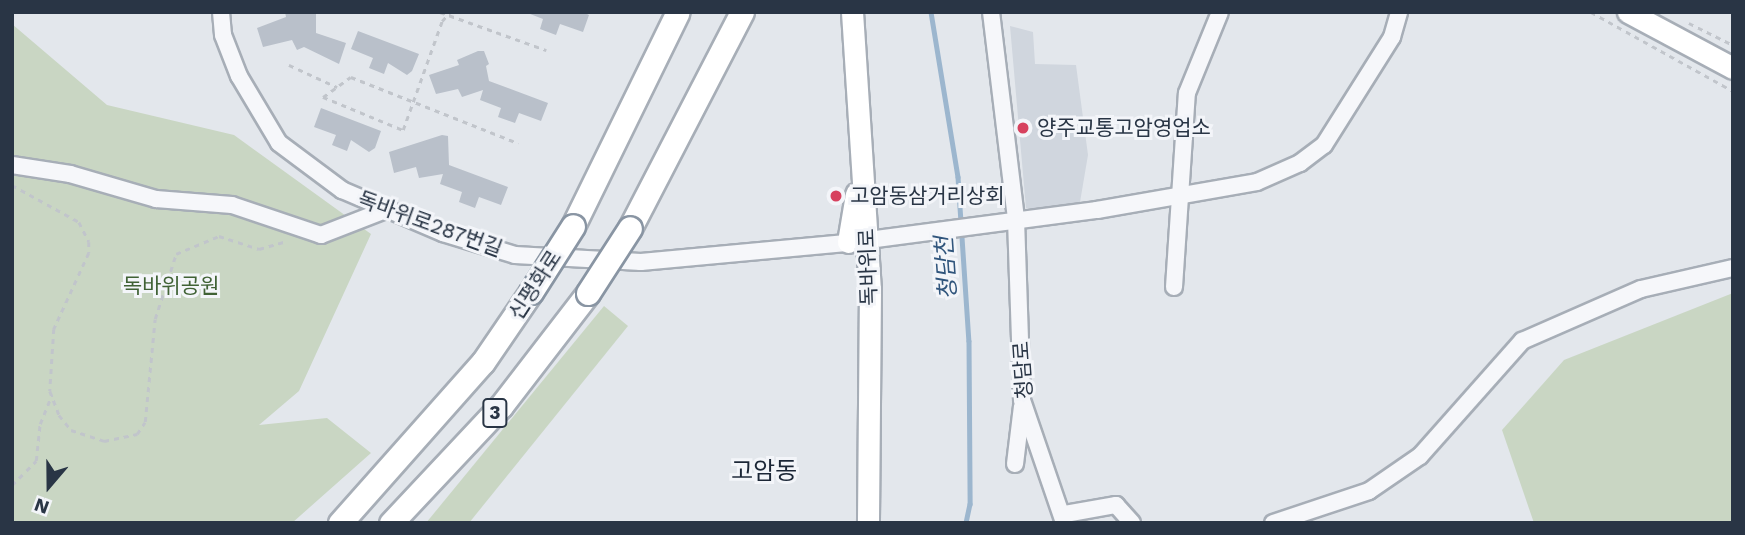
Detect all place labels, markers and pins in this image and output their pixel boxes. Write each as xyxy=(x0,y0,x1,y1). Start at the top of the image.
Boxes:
place label: 양주교통고암영업소 xyxy=(1037,115,1211,141)
marker: 양주교통고암영업소 xyxy=(1015,120,1031,136)
place label: 고암동삼거리상회 xyxy=(850,183,1005,209)
marker: 고암동삼거리상회 xyxy=(828,188,844,204)

